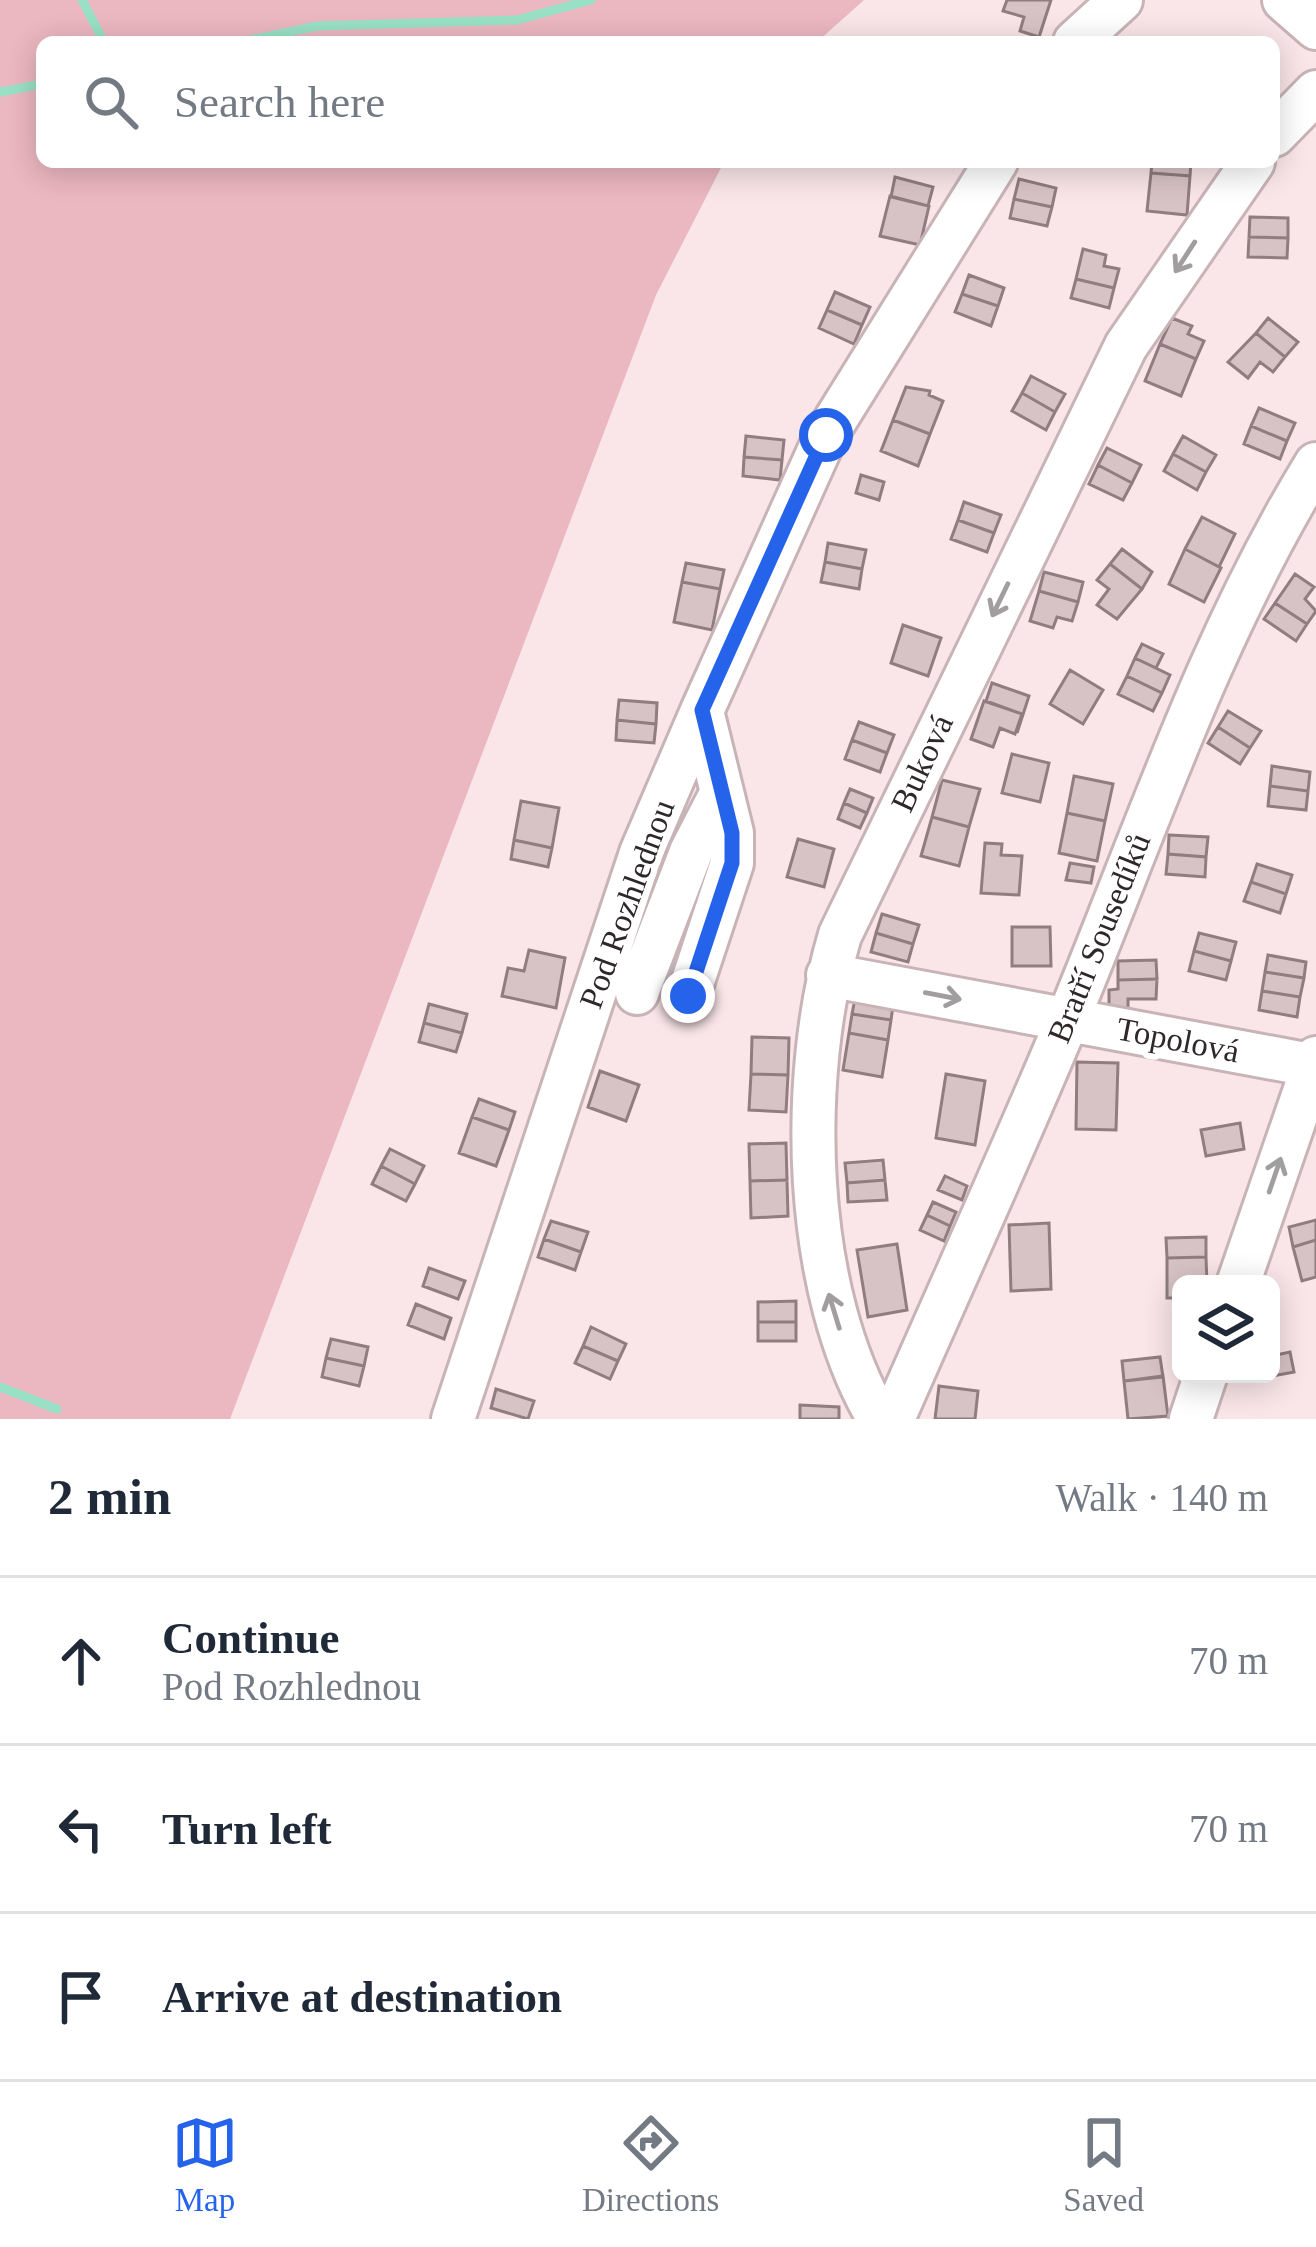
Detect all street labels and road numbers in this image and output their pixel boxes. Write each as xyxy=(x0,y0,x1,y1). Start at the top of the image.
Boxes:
street label: Buková xyxy=(884,709,960,817)
street label: Pod Rozhlednou xyxy=(573,795,681,1013)
street label: Bratří Sousedíků xyxy=(1041,828,1157,1048)
street label: Topolová xyxy=(1114,1010,1243,1070)

